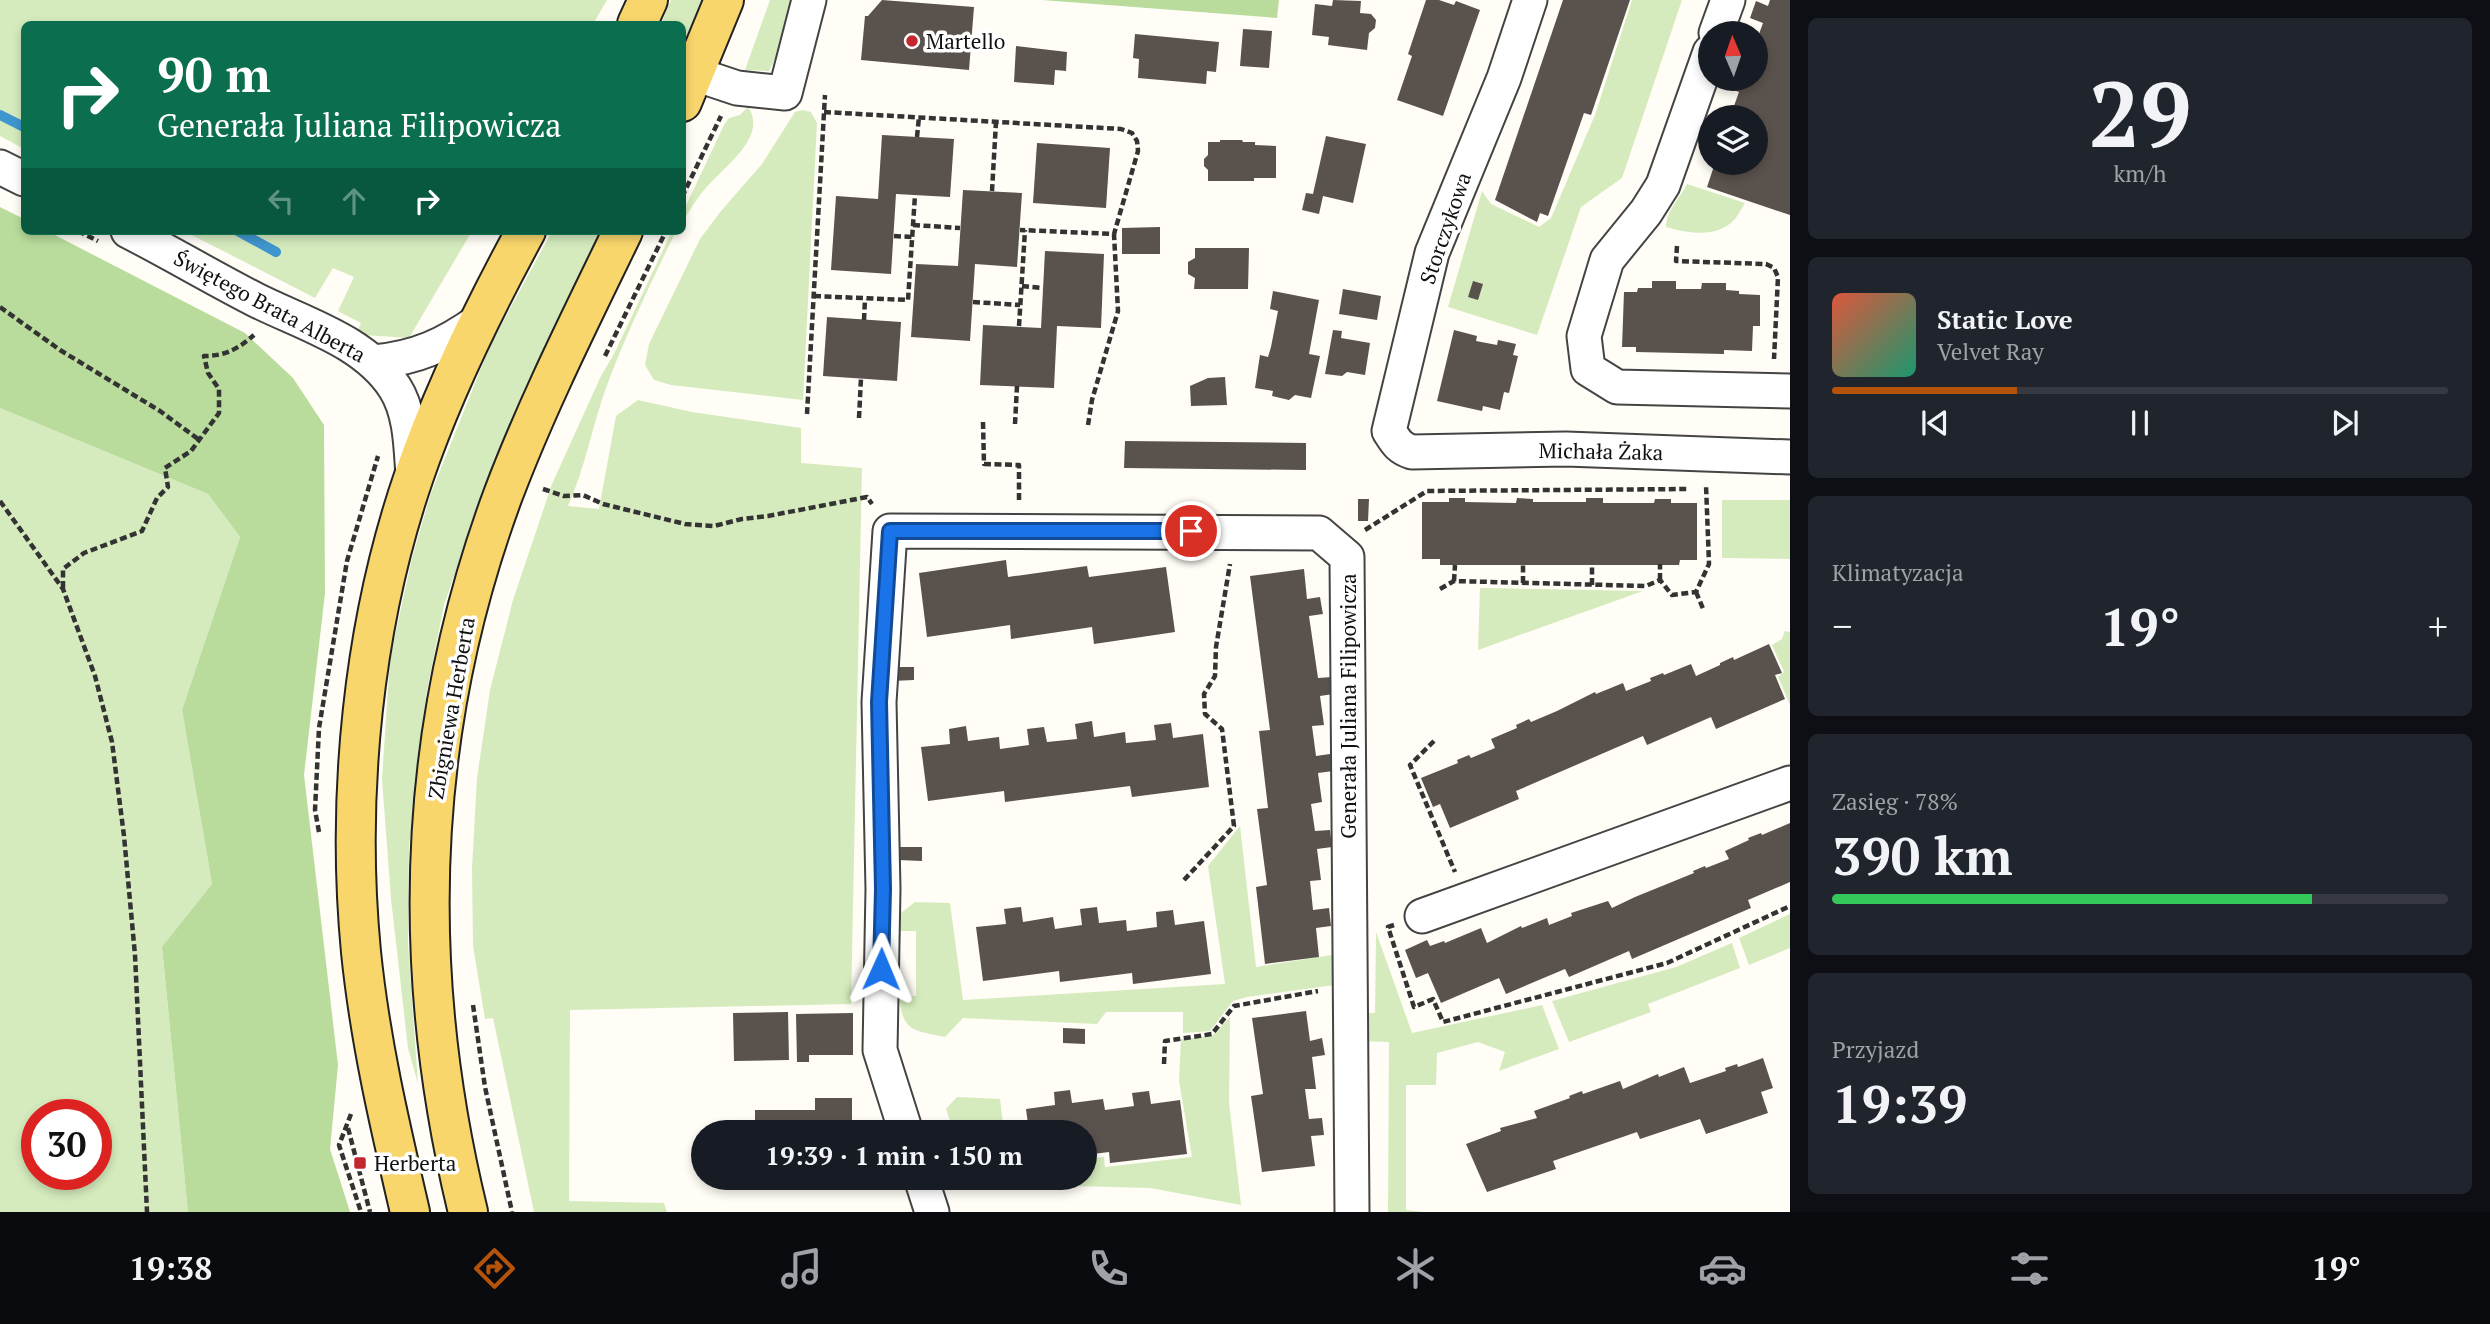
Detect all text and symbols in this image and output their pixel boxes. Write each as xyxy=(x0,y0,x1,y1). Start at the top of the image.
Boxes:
north arrow xyxy=(1698,21,1768,91)
map controls xyxy=(1698,21,1768,175)
place label: Martello xyxy=(926,27,1006,55)
marker: Martello xyxy=(904,33,920,49)
text: 90 m xyxy=(157,41,271,106)
icon: right xyxy=(42,49,133,140)
text: 29 xyxy=(2089,52,2191,173)
text: Generała Juliana Filipowicza xyxy=(157,104,561,146)
button: layers xyxy=(1698,105,1768,175)
text: km/h xyxy=(2113,158,2167,189)
street label: Storczykowa xyxy=(1413,168,1477,288)
icon: left xyxy=(262,182,300,220)
icon: ahead xyxy=(335,182,373,220)
icon: right xyxy=(408,182,446,220)
street label: Świętego Brata Alberta xyxy=(169,244,371,369)
text: Static Love xyxy=(1937,302,2073,336)
text: Velvet Ray xyxy=(1937,336,2044,367)
icon: previous xyxy=(1916,404,1954,442)
icon: pause xyxy=(2121,404,2159,442)
icon: next xyxy=(2326,404,2364,442)
street label: Michała Żaka xyxy=(1538,436,1664,466)
pin xyxy=(1161,501,1221,561)
icon: arrive xyxy=(1172,512,1210,550)
text: Klimatyzacja xyxy=(1832,557,1964,588)
street label: Generała Juliana Filipowicza xyxy=(1334,573,1362,839)
text: 19° xyxy=(2100,592,2180,661)
text: − xyxy=(1832,601,1852,651)
text: + xyxy=(2428,601,2448,651)
street label: Zbigniewa Herberta xyxy=(421,614,481,801)
text: Zasięg · 78% xyxy=(1832,786,1958,817)
text: 390 km xyxy=(1832,821,2013,890)
position arrow xyxy=(844,932,918,1006)
text: Przyjazd xyxy=(1832,1034,1919,1065)
text: 19:39 xyxy=(1832,1069,1967,1138)
speed limit sign: 30 xyxy=(21,1099,112,1190)
text: 19:39 · 1 min · 150 m xyxy=(765,1138,1023,1172)
place label: Herberta xyxy=(374,1149,457,1177)
marker: Herberta xyxy=(352,1155,368,1171)
icon: directions xyxy=(470,1244,519,1293)
icon: music xyxy=(777,1244,826,1293)
icon: phone xyxy=(1084,1244,1133,1293)
icon: climate xyxy=(1391,1244,1440,1293)
icon: car xyxy=(1698,1244,1747,1293)
icon: filters xyxy=(2005,1244,2054,1293)
text: 19:38 xyxy=(129,1247,212,1289)
text: 19° xyxy=(2312,1247,2361,1289)

